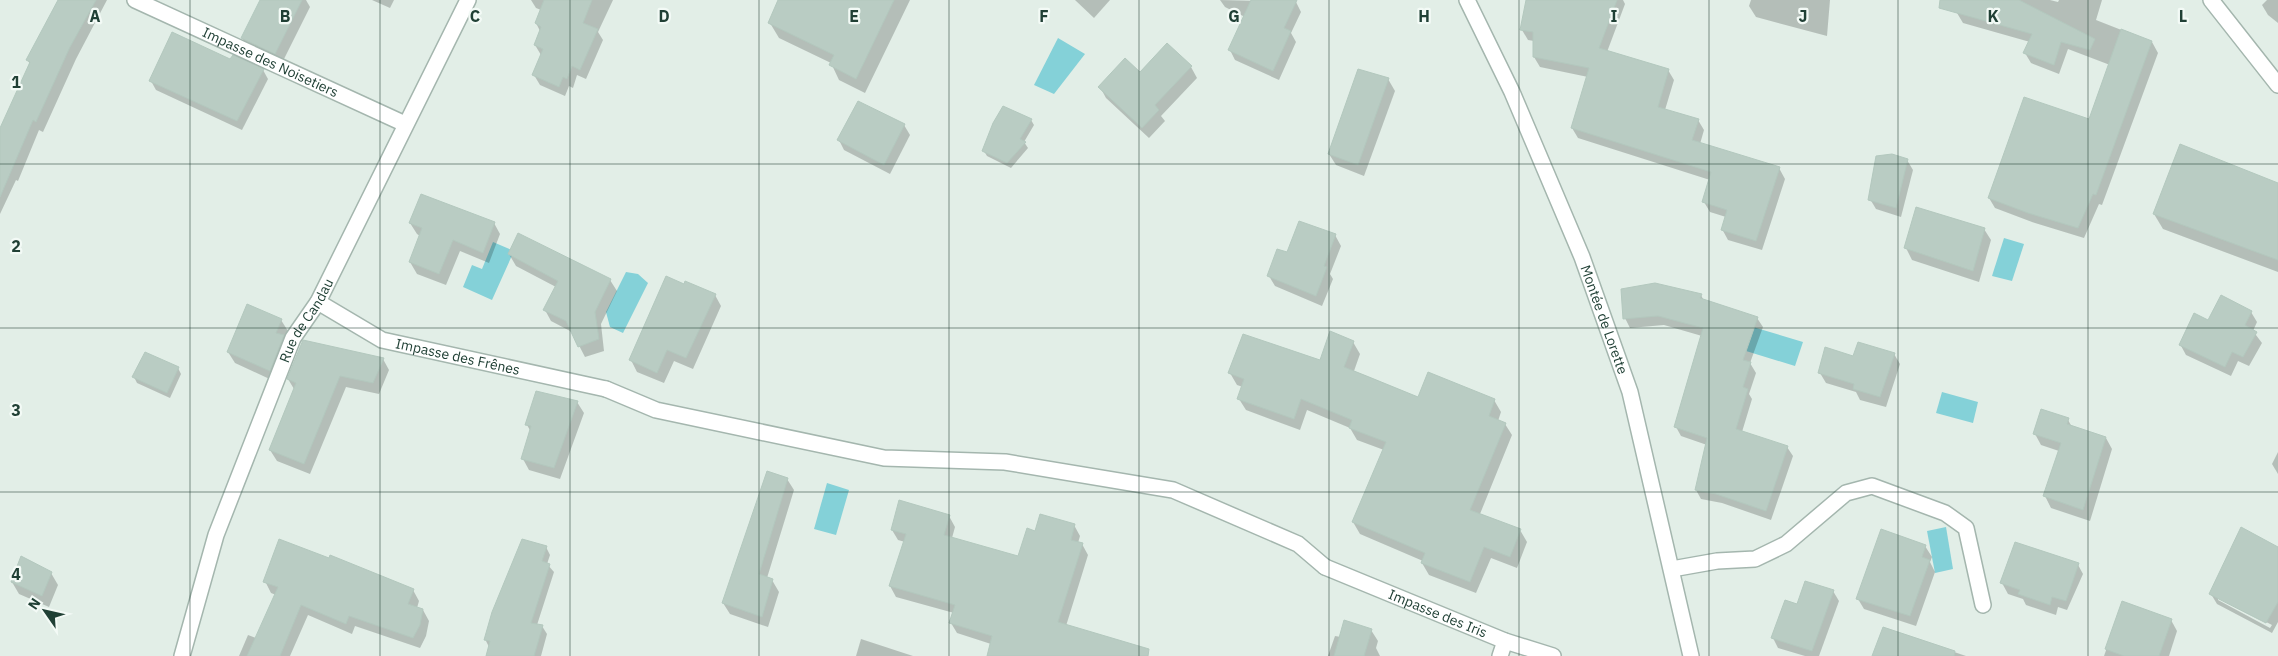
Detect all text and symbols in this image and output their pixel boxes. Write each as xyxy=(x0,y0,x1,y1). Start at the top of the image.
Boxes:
text: A xyxy=(90,6,101,26)
text: B xyxy=(280,6,291,26)
text: C xyxy=(470,6,480,26)
text: D xyxy=(658,6,670,26)
text: E xyxy=(849,6,859,26)
text: F xyxy=(1039,6,1049,26)
text: G xyxy=(1228,6,1240,26)
text: H xyxy=(1418,6,1430,26)
text: I xyxy=(1611,6,1618,26)
text: J xyxy=(1799,6,1807,26)
text: K xyxy=(1987,6,1999,26)
text: L xyxy=(2179,6,2187,26)
street label: Impasse des Noisetiers xyxy=(199,23,341,101)
text: 1 xyxy=(11,72,21,92)
text: 2 xyxy=(11,236,21,256)
street label: Montée de Lorette xyxy=(1577,262,1632,377)
street label: Rue de Candau xyxy=(275,275,337,365)
street label: Impasse des Frênes xyxy=(394,334,522,379)
text: 3 xyxy=(11,400,21,420)
text: 4 xyxy=(11,564,21,584)
street label: Impasse des Iris xyxy=(1386,585,1490,642)
north arrow xyxy=(20,586,70,636)
text: N xyxy=(24,594,45,613)

